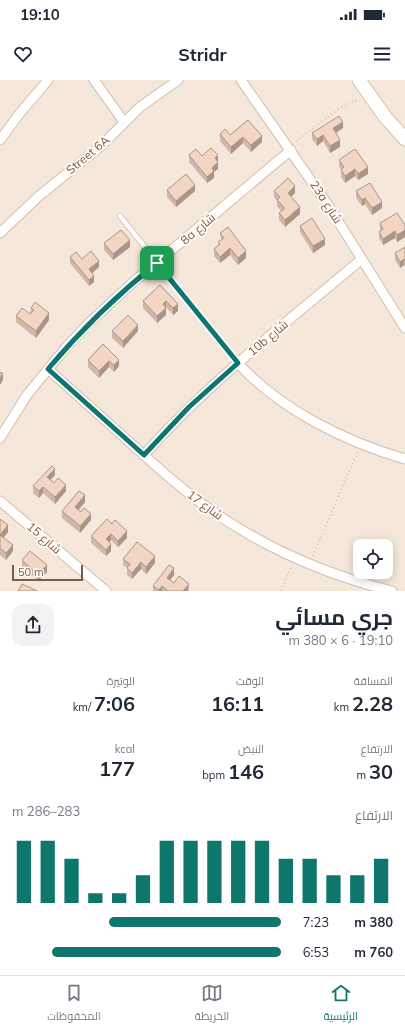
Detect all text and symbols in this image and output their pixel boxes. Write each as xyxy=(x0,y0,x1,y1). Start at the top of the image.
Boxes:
text: 19:10 xyxy=(20,5,60,24)
icon: heart xyxy=(12,43,34,65)
text: Stridr xyxy=(178,43,227,66)
icon: menu xyxy=(371,43,393,65)
street label: Street 6A xyxy=(63,132,113,177)
street label: 23a شارع xyxy=(306,178,346,227)
street label: 8a شارع xyxy=(177,210,219,248)
pin xyxy=(140,246,174,280)
icon: arrive xyxy=(146,252,168,274)
street label: 10b شارع xyxy=(244,316,292,360)
street label: شارع 17 xyxy=(184,487,226,523)
street label: شارع 15 xyxy=(23,519,65,557)
map controls xyxy=(353,539,393,579)
button: locate xyxy=(353,539,393,579)
scale bar xyxy=(12,563,83,582)
text: 50 m xyxy=(18,565,44,579)
text: جري مسائي xyxy=(275,603,393,631)
button: share xyxy=(12,604,54,646)
text: 19:10 · 6 × 380 m xyxy=(288,632,393,648)
text: الوتيرة xyxy=(107,674,135,688)
text: الوقت xyxy=(236,674,264,688)
text: المسافة xyxy=(354,674,393,688)
text: 7:06 xyxy=(94,691,135,716)
text: 16:11 xyxy=(211,691,264,716)
text: 2.28 xyxy=(352,691,393,716)
text: /km xyxy=(73,700,94,714)
text: km xyxy=(334,700,352,714)
text: kcal xyxy=(115,742,135,756)
text: النبض xyxy=(238,742,264,756)
text: الارتفاع xyxy=(361,742,393,756)
text: 177 xyxy=(99,756,135,781)
text: 146 xyxy=(228,759,264,784)
text: 30 xyxy=(369,759,393,784)
text: bpm xyxy=(202,768,228,782)
text: m xyxy=(356,768,369,782)
text: 283–286 m xyxy=(12,803,80,819)
text: الارتفاع xyxy=(355,807,393,823)
text: 7:23 xyxy=(303,914,329,930)
text: 380 m xyxy=(354,914,393,930)
text: 6:53 xyxy=(303,944,329,960)
text: 760 m xyxy=(354,944,393,960)
tab: المحفوظات xyxy=(47,982,101,1026)
tab: الخريطة xyxy=(195,982,229,1026)
tab: الرئيسية xyxy=(323,982,358,1026)

